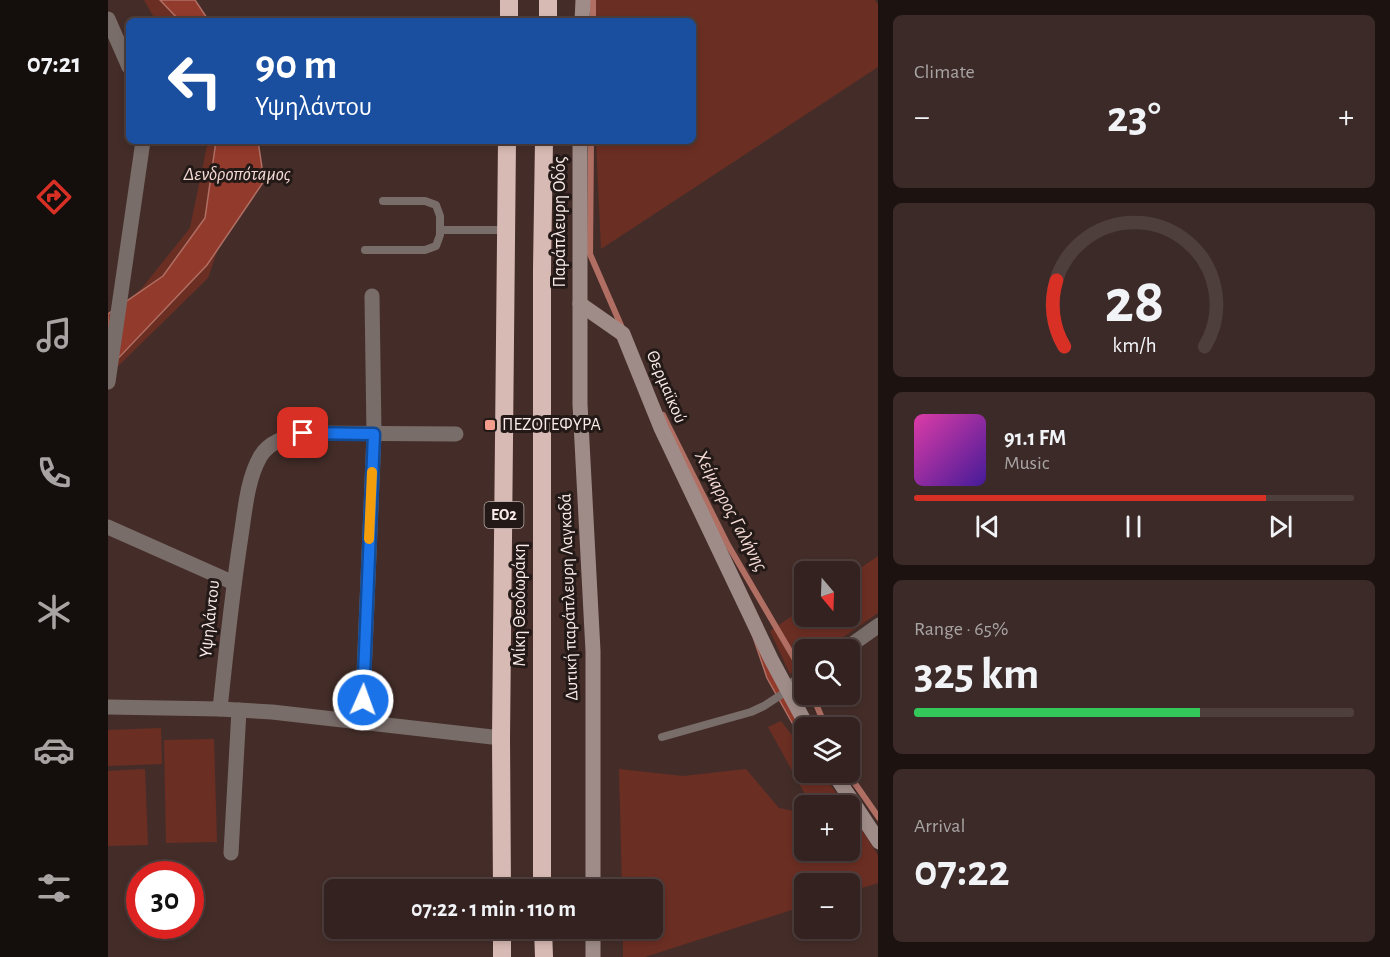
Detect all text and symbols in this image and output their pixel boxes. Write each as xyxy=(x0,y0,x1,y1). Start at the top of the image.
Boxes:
icon: left xyxy=(156,42,234,120)
text: 90 m xyxy=(255,44,337,86)
text: 07:21 xyxy=(27,50,81,77)
text: Climate xyxy=(914,62,975,82)
text: Υψηλάντου xyxy=(255,93,372,120)
text: 23° xyxy=(1107,95,1161,140)
text: − xyxy=(914,101,930,134)
text: + xyxy=(1338,101,1354,134)
street label: Παράπλευρη Οδός xyxy=(551,157,569,287)
water label: Δενδροπόταμος xyxy=(183,164,291,184)
icon: directions xyxy=(33,176,75,218)
text: 28 xyxy=(1104,271,1164,333)
icon: music xyxy=(33,314,75,356)
text: km/h xyxy=(1112,336,1156,357)
street label: Θερμαϊκού xyxy=(643,348,689,426)
pin xyxy=(277,407,328,458)
icon: arrive xyxy=(286,416,319,449)
place label: ΠΕΖΟΓΕΦΥΡΑ xyxy=(502,416,602,434)
marker: ΠΕΖΟΓΕΦΥΡΑ xyxy=(483,418,497,432)
text: 91.1 FM xyxy=(1004,427,1066,449)
water label: Χείμαρρος Γαλήνης xyxy=(690,447,771,575)
icon: phone xyxy=(33,452,75,494)
text: Music xyxy=(1004,453,1050,473)
street label: Δυτική παράπλευρη Λαγκαδά xyxy=(556,493,582,701)
road number: ΕΟ2 xyxy=(484,502,524,528)
icon: previous xyxy=(971,510,1004,543)
icon: pause xyxy=(1117,510,1150,543)
icon: next xyxy=(1264,510,1297,543)
street label: Μίκη Θεοδωράκη xyxy=(510,543,529,667)
north arrow xyxy=(794,561,860,627)
map controls xyxy=(794,561,860,939)
street label: Υψηλάντου xyxy=(197,579,223,659)
icon: climate xyxy=(33,591,75,633)
text: Range · 65% xyxy=(914,619,1008,639)
button: search xyxy=(794,639,860,705)
text: 325 km xyxy=(914,652,1039,697)
position arrow xyxy=(331,668,395,732)
button: layers xyxy=(794,717,860,783)
icon: car xyxy=(33,729,75,771)
button: + xyxy=(794,795,860,861)
text: Arrival xyxy=(914,816,965,836)
text: 07:22 xyxy=(914,849,1010,894)
speed limit sign: 30 xyxy=(126,861,204,939)
icon: filters xyxy=(33,867,75,909)
button: − xyxy=(794,873,860,939)
text: 07:22 · 1 min · 110 m xyxy=(411,898,576,920)

